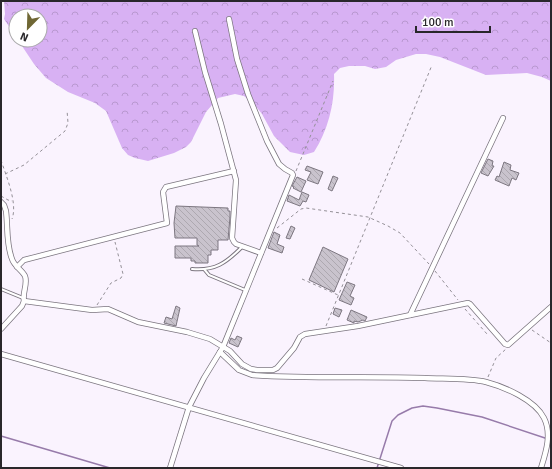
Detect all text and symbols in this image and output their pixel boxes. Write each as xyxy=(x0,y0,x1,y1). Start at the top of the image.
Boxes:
north arrow xyxy=(8,8,48,48)
scale bar xyxy=(416,8,490,34)
text: 100 m xyxy=(422,15,454,30)
text: N xyxy=(18,29,30,44)

